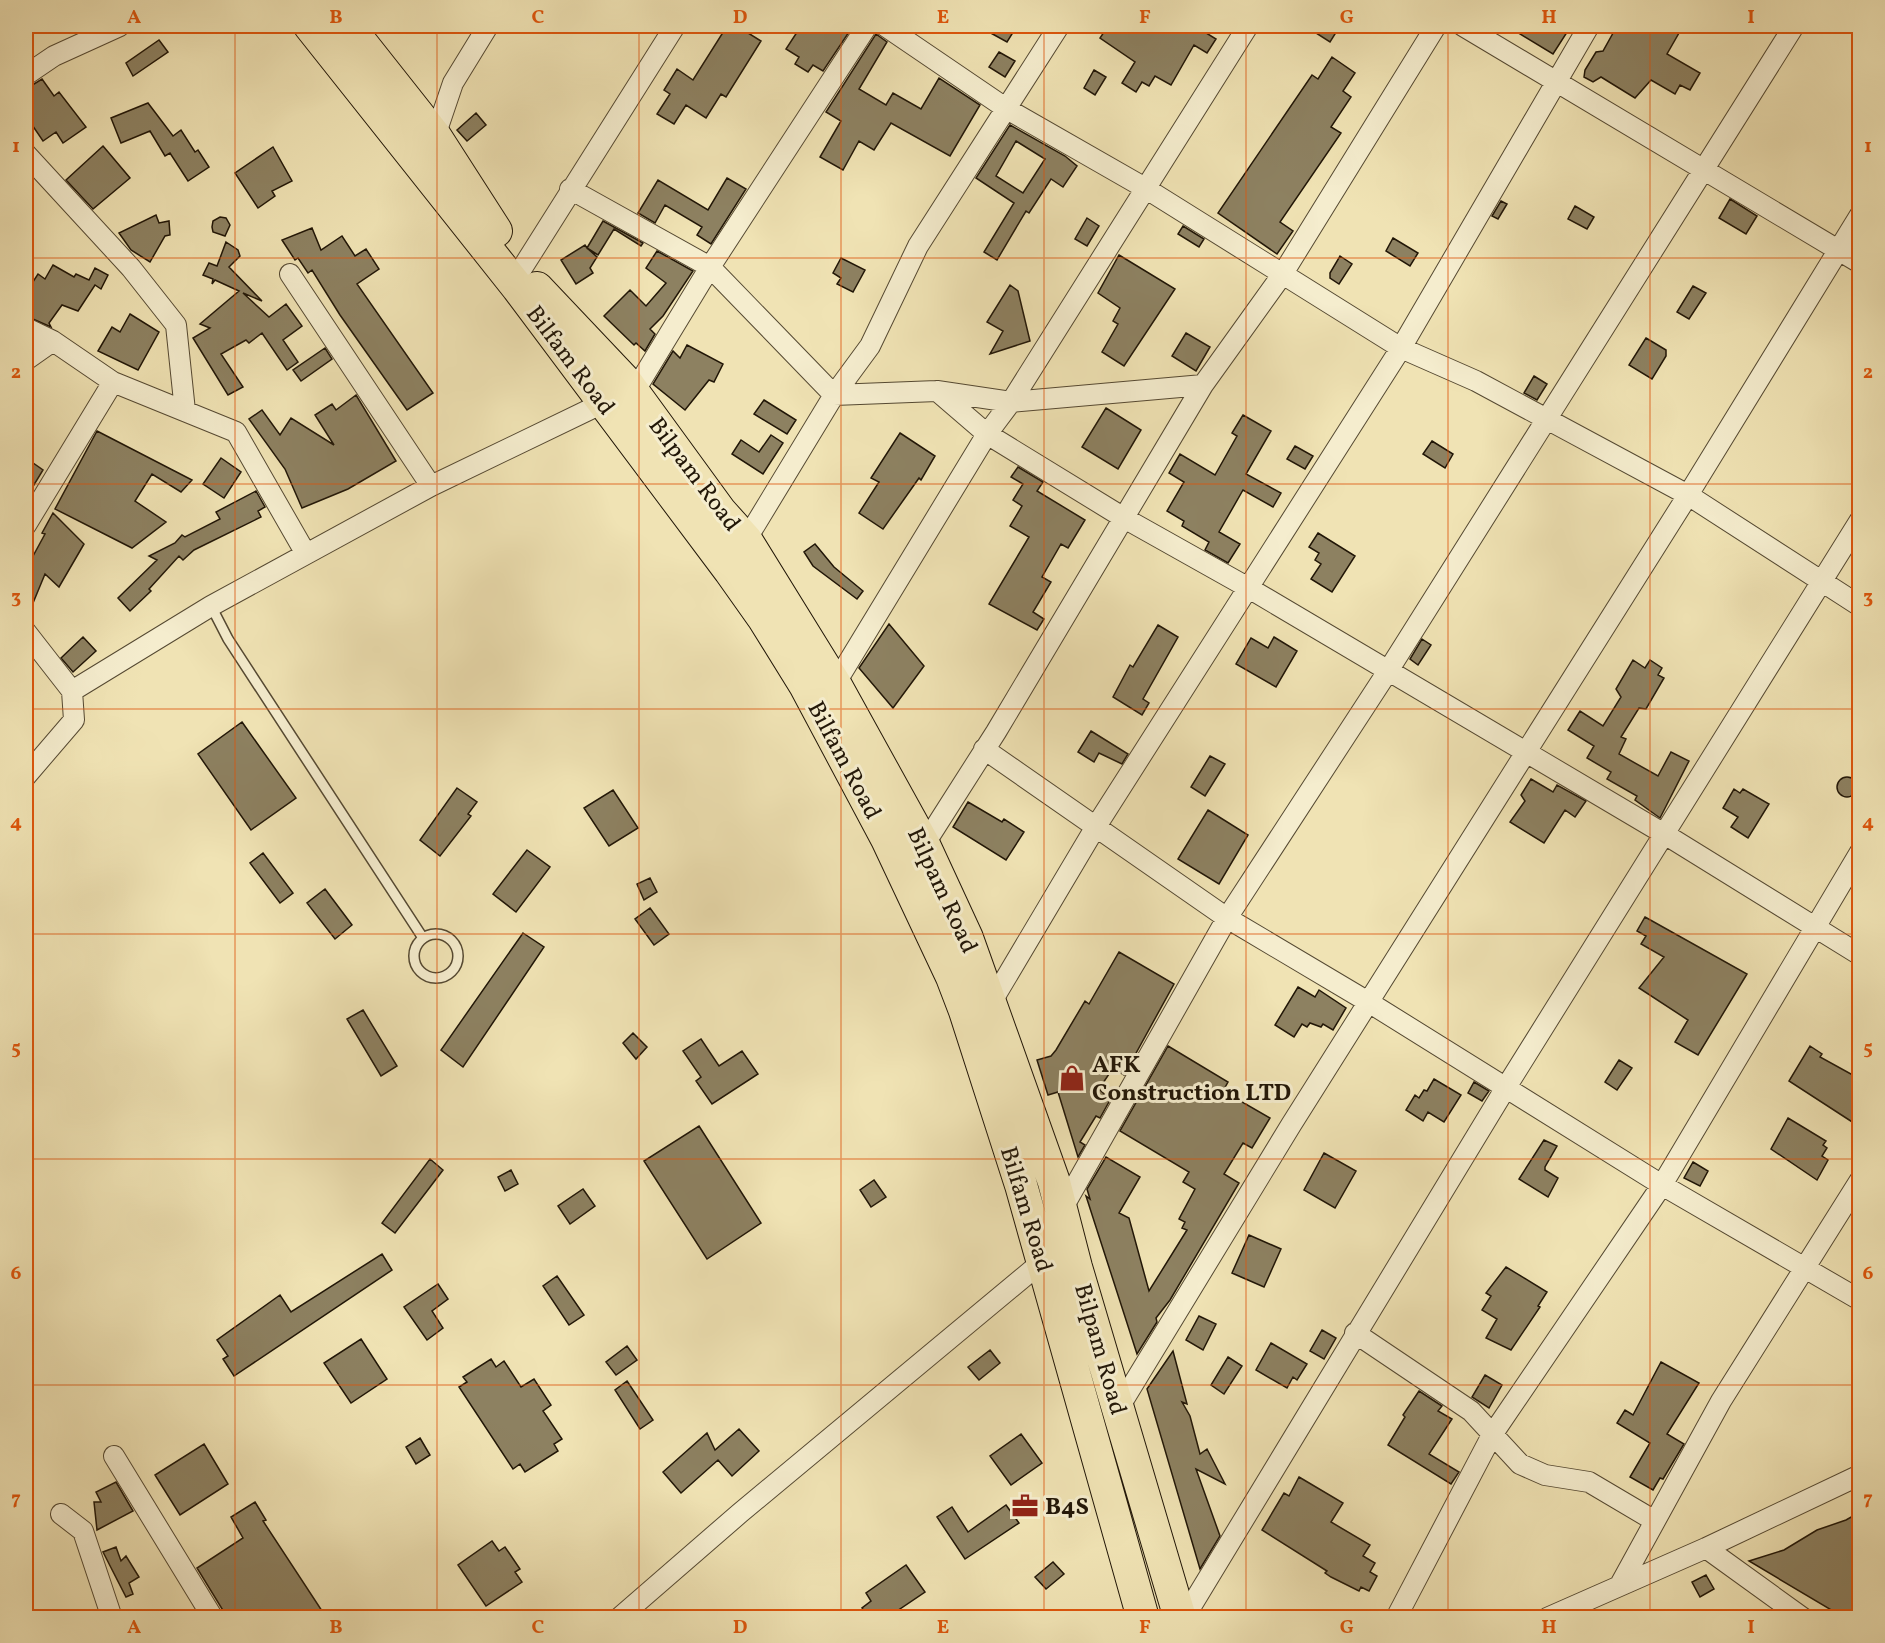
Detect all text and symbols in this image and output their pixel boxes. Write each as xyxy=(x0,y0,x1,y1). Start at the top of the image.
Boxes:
text: A xyxy=(127,4,141,32)
text: B xyxy=(329,4,343,32)
text: C xyxy=(532,4,545,32)
text: D xyxy=(733,4,747,32)
text: E xyxy=(937,4,949,32)
text: F xyxy=(1139,4,1151,32)
text: G xyxy=(1340,4,1354,32)
text: H xyxy=(1541,4,1557,32)
text: I xyxy=(1747,4,1755,32)
text: 1 xyxy=(12,133,20,161)
text: 1 xyxy=(1864,133,1872,161)
street label: Bilfam Road xyxy=(517,299,622,423)
text: 2 xyxy=(11,359,21,387)
text: 2 xyxy=(1863,359,1873,387)
street label: Bilpam Road xyxy=(639,411,748,539)
text: 3 xyxy=(11,584,21,612)
text: 3 xyxy=(1863,584,1873,612)
street label: Bilfam Road xyxy=(798,696,889,826)
text: 4 xyxy=(10,809,22,837)
text: 4 xyxy=(1862,809,1874,837)
street label: Bilpam Road xyxy=(897,822,985,959)
text: 5 xyxy=(11,1035,21,1063)
text: 5 xyxy=(1863,1035,1873,1063)
place label: AFK Construction LTD xyxy=(1092,1049,1291,1111)
shop icon: AFK Construction LTD xyxy=(1057,1063,1087,1093)
street label: Bilfam Road xyxy=(990,1143,1060,1277)
text: 6 xyxy=(11,1260,22,1288)
text: 6 xyxy=(1863,1260,1874,1288)
street label: Bilpam Road xyxy=(1064,1280,1134,1419)
text: 7 xyxy=(11,1485,21,1513)
text: 7 xyxy=(1863,1485,1873,1513)
office icon: B4S xyxy=(1010,1491,1040,1521)
place label: B4S xyxy=(1045,1491,1089,1525)
text: A xyxy=(127,1614,141,1642)
text: B xyxy=(329,1614,343,1642)
text: C xyxy=(532,1614,545,1642)
text: D xyxy=(733,1614,747,1642)
text: E xyxy=(937,1614,949,1642)
text: F xyxy=(1139,1614,1151,1642)
text: G xyxy=(1340,1614,1354,1642)
text: H xyxy=(1541,1614,1557,1642)
text: I xyxy=(1747,1614,1755,1642)

